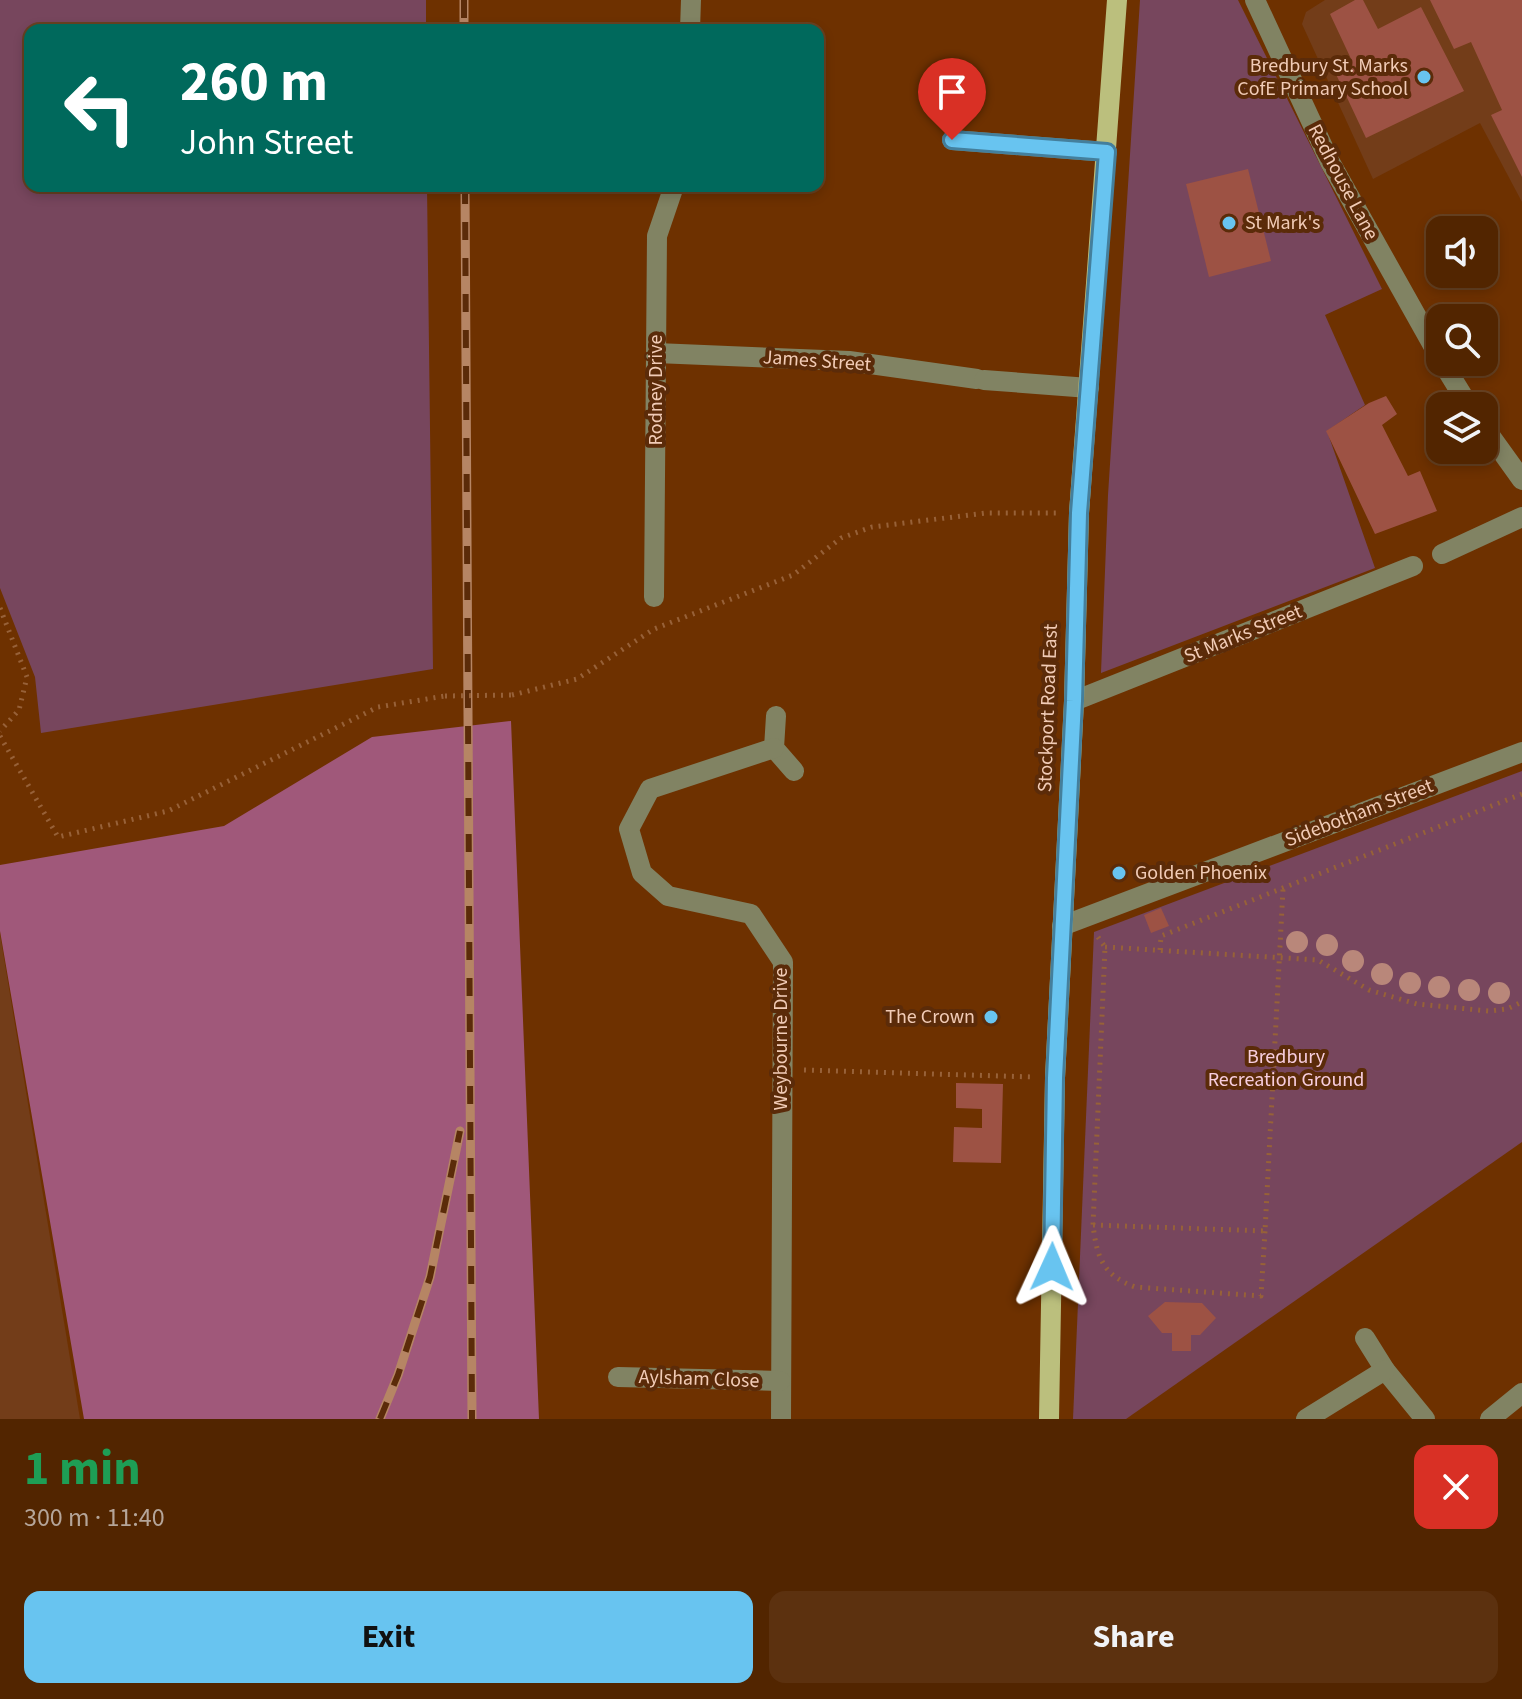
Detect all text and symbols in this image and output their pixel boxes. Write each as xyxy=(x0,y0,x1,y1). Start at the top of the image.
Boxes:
text: 260 m xyxy=(180,43,328,122)
place label: Bredbury St. Marks CofE Primary School xyxy=(1237,52,1408,103)
icon: left xyxy=(48,56,152,160)
pin xyxy=(918,58,986,140)
marker: Bredbury St. Marks CofE Primary School xyxy=(1415,68,1433,86)
icon: arrive xyxy=(930,70,974,114)
text: John Street xyxy=(180,117,353,168)
street label: Redhouse Lane xyxy=(1301,119,1385,245)
place label: St Mark's xyxy=(1245,209,1320,237)
marker: St Mark's xyxy=(1220,214,1238,232)
map controls xyxy=(1426,216,1498,464)
button: sound xyxy=(1426,216,1498,288)
button: search xyxy=(1426,304,1498,376)
street label: Rodney Drive xyxy=(642,335,670,445)
street label: James Street xyxy=(762,343,872,379)
button: layers xyxy=(1426,392,1498,464)
street label: St Marks Street xyxy=(1180,598,1306,670)
street label: Stockport Road East xyxy=(1031,623,1065,793)
street label: Sidebotham Street xyxy=(1281,772,1437,854)
place label: Golden Phoenix xyxy=(1135,859,1267,887)
marker: Golden Phoenix xyxy=(1110,864,1128,882)
street label: Weybourne Drive xyxy=(767,967,795,1111)
place label: The Crown xyxy=(885,1003,975,1031)
marker: The Crown xyxy=(982,1008,1000,1026)
park label: Bredbury Recreation Ground xyxy=(1208,1043,1364,1094)
position arrow xyxy=(1010,1225,1094,1309)
street label: Aylsham Close xyxy=(638,1363,760,1395)
text: 1 min xyxy=(24,1435,141,1503)
button: close xyxy=(1414,1445,1498,1529)
text: 300 m · 11:40 xyxy=(24,1499,165,1536)
button: Exit xyxy=(24,1591,753,1683)
button: Share xyxy=(769,1591,1498,1683)

